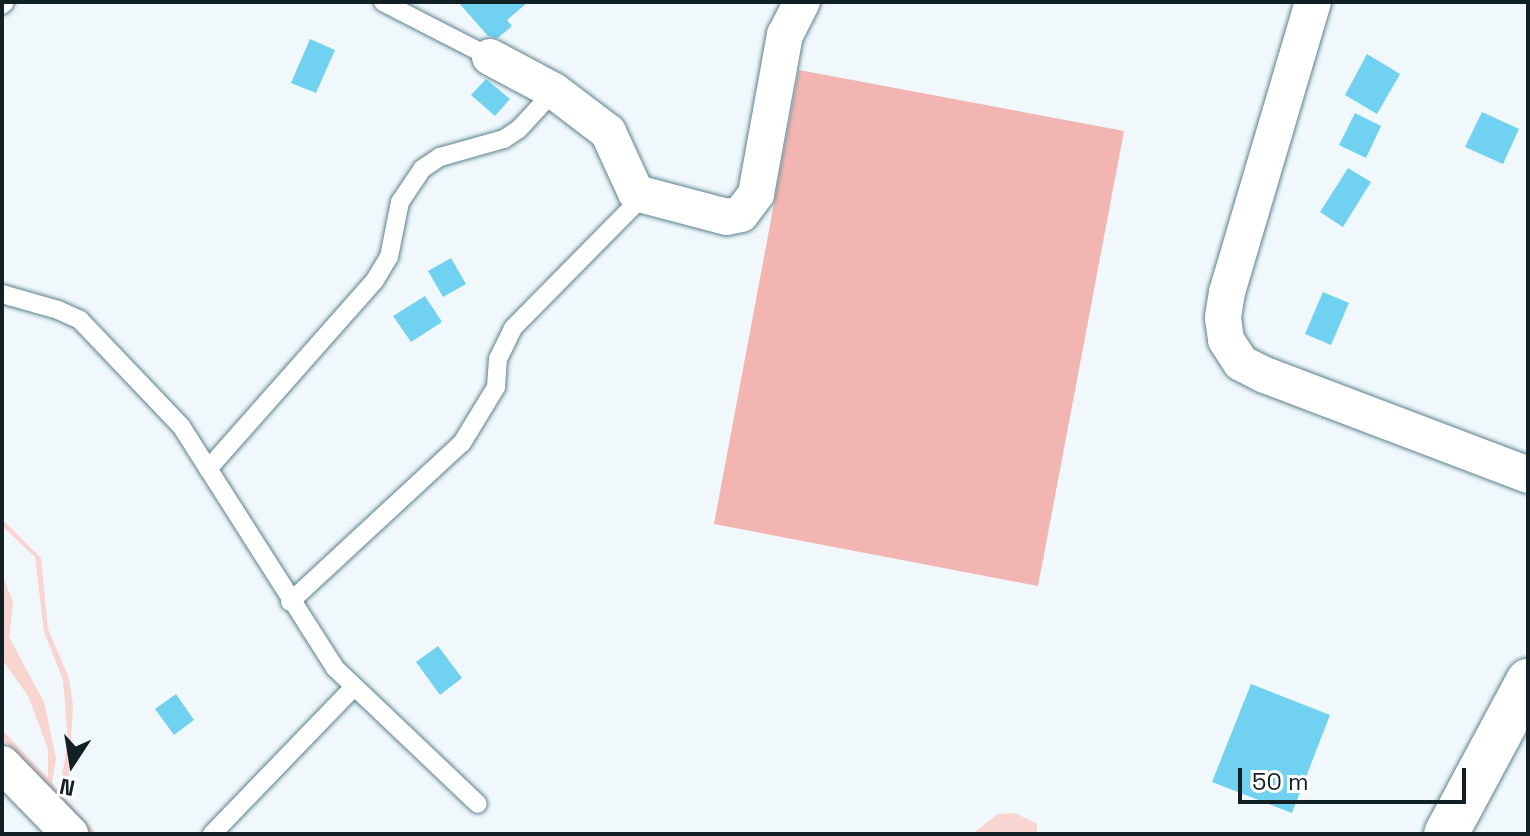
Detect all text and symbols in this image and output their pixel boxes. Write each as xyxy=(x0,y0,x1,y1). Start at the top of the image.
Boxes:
north arrow xyxy=(32,724,112,804)
scale bar xyxy=(1242,752,1470,802)
text: 50 m xyxy=(1252,766,1309,797)
text: N xyxy=(57,772,77,803)

